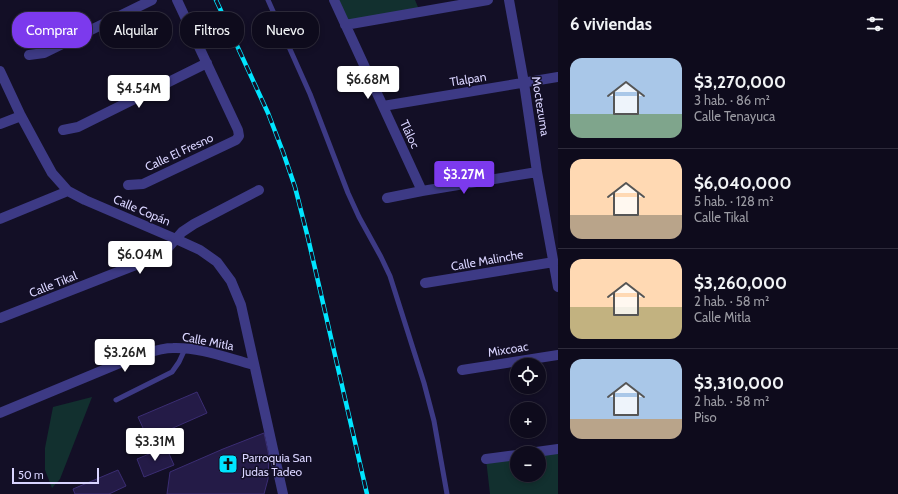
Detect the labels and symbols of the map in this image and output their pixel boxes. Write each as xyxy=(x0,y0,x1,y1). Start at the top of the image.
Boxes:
pin: $6.68M xyxy=(335,66,401,100)
street label: Tlalpan xyxy=(449,69,488,89)
pin: $4.54M xyxy=(106,75,172,109)
street label: Moctezuma xyxy=(529,75,553,137)
street label: Tláloc xyxy=(397,117,423,151)
street label: Calle El Fresno xyxy=(142,129,216,174)
pin: $3.27M xyxy=(431,161,497,195)
street label: Calle Copán xyxy=(111,191,173,229)
pin: $6.04M xyxy=(107,241,173,275)
street label: Calle Malinche xyxy=(450,246,524,274)
street label: Calle Tikal xyxy=(27,268,79,300)
street label: Calle Mitla xyxy=(181,329,235,353)
street label: Mixcoac xyxy=(487,338,530,360)
pin: $3.26M xyxy=(92,339,158,373)
pin: $3.31M xyxy=(122,428,188,462)
place label: Parroquia San Judas Tadeo xyxy=(241,450,312,479)
church icon: Parroquia San Judas Tadeo xyxy=(217,453,239,475)
scale bar xyxy=(12,466,99,485)

